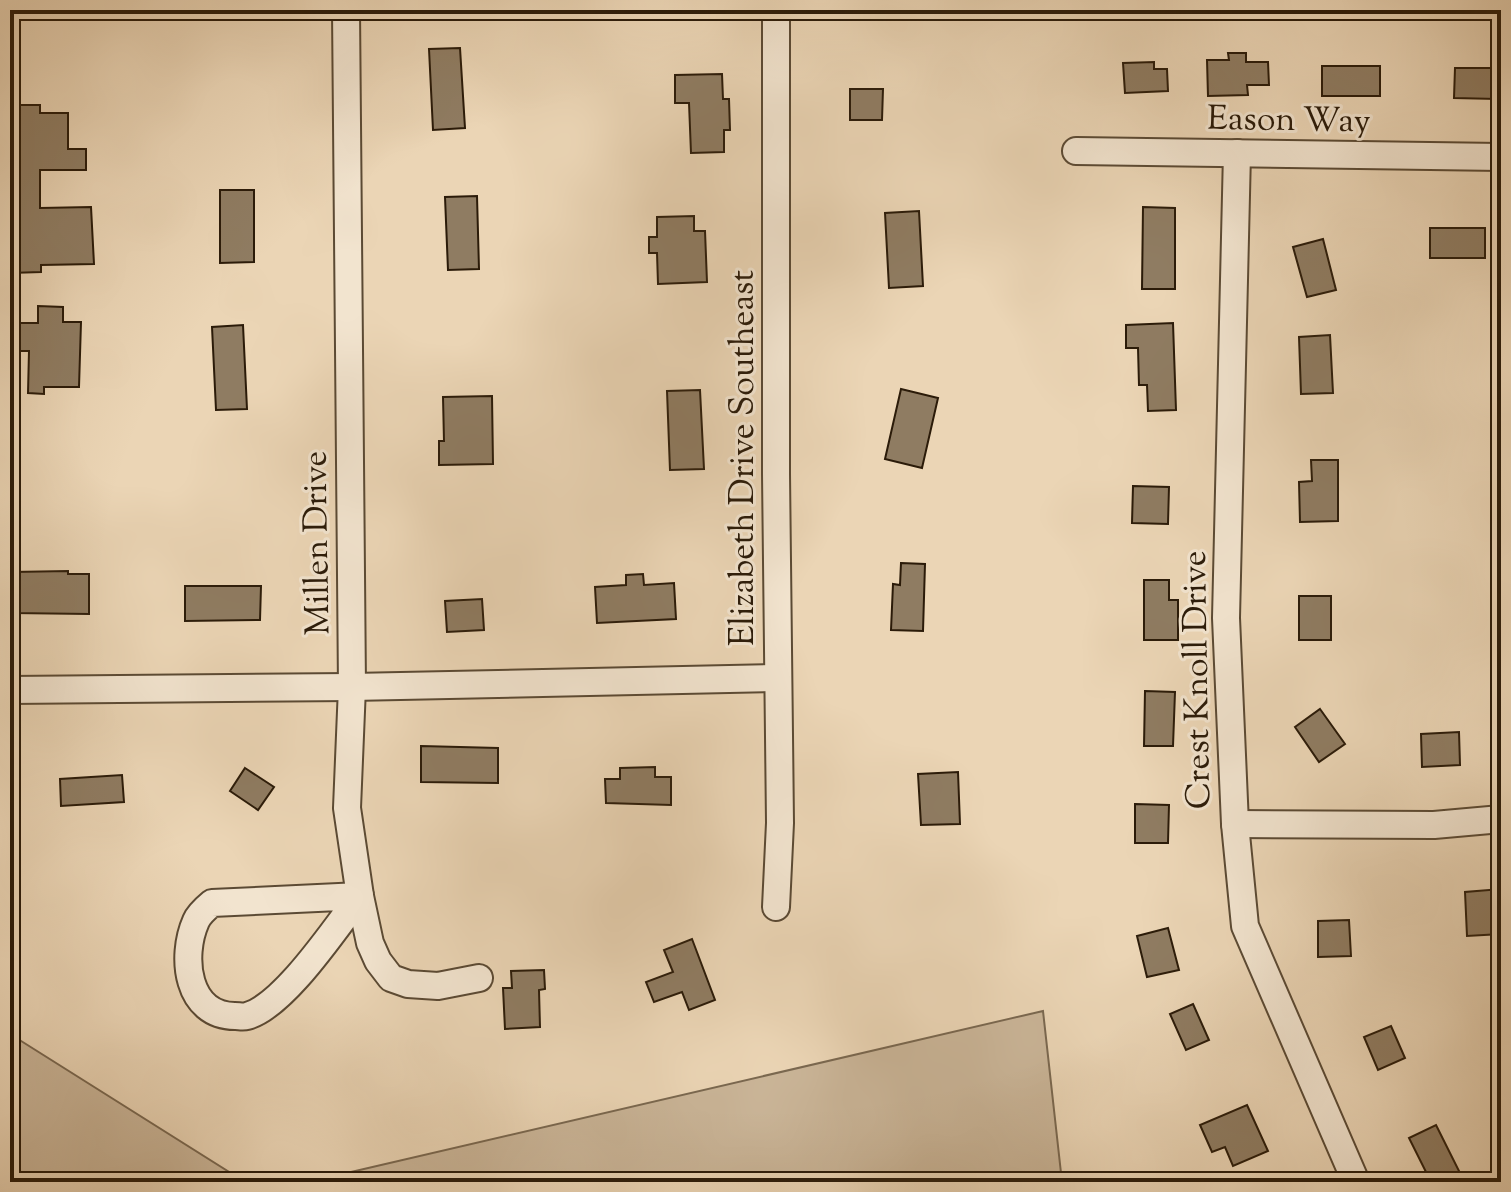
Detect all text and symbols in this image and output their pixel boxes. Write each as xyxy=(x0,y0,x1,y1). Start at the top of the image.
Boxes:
street label: Eason Way xyxy=(1207,96,1371,147)
street label: Elizabeth Drive Southeast xyxy=(720,270,769,646)
street label: Millen Drive xyxy=(292,450,345,636)
street label: Crest Knoll Drive xyxy=(1172,550,1225,810)

